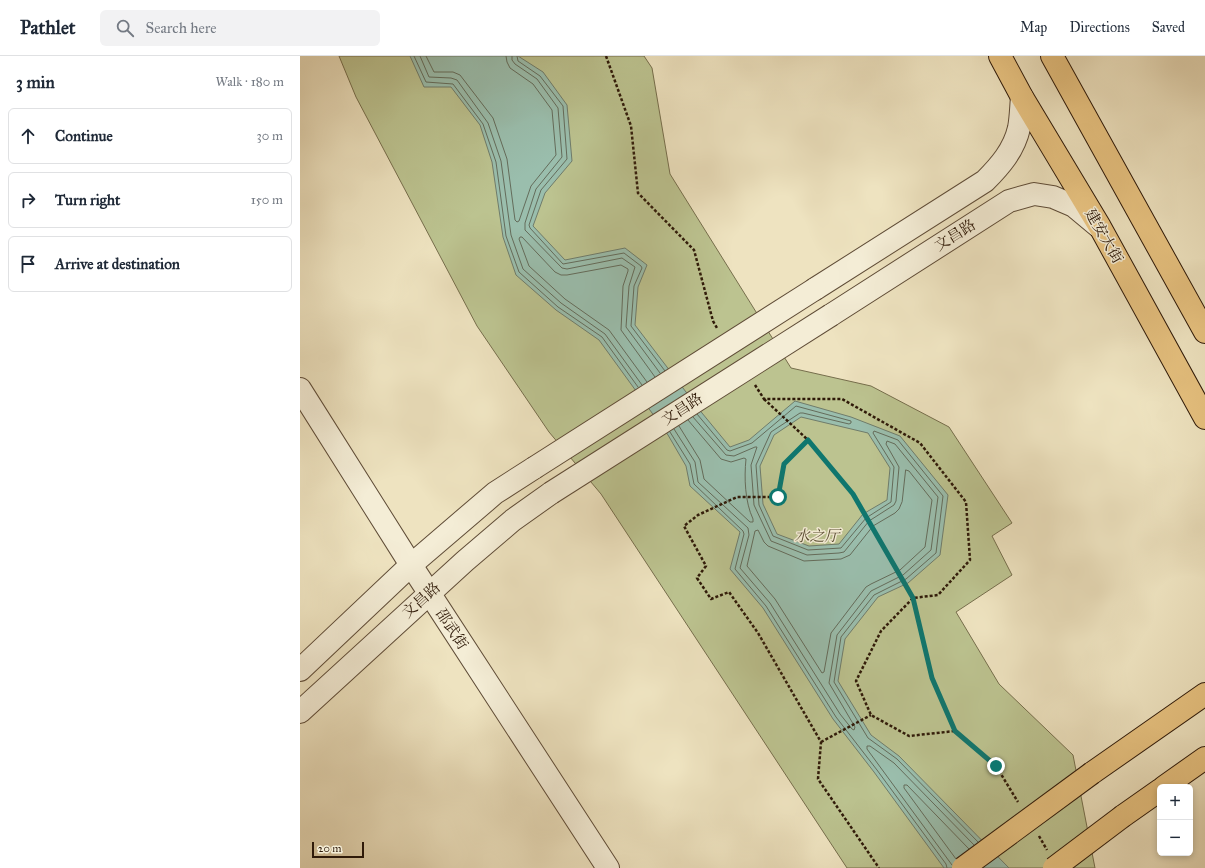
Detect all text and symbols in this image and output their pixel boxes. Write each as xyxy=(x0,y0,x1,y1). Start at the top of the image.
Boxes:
search box xyxy=(100,10,380,46)
text: Pathlet xyxy=(20,16,76,39)
icon: search xyxy=(114,17,136,39)
text: Search here xyxy=(146,19,217,37)
text: Map xyxy=(1020,19,1047,36)
text: Directions xyxy=(1069,19,1130,36)
text: Saved xyxy=(1152,19,1185,36)
text: 3 min xyxy=(16,72,55,93)
text: Walk · 180 m xyxy=(215,74,284,90)
icon: ahead xyxy=(17,125,39,147)
text: Continue xyxy=(55,127,113,145)
text: 30 m xyxy=(257,128,283,144)
icon: right xyxy=(17,189,39,211)
text: Turn right xyxy=(55,191,120,209)
text: 150 m xyxy=(251,192,283,208)
street label: 建安大街 xyxy=(1081,206,1127,266)
street label: 文昌路 xyxy=(931,215,979,255)
icon: arrive xyxy=(17,253,39,275)
text: Arrive at destination xyxy=(55,255,180,273)
street label: 文昌路 xyxy=(658,389,706,429)
route start xyxy=(769,488,787,506)
park label: 水之厅 xyxy=(794,527,842,545)
street label: 文昌路 xyxy=(398,578,444,622)
street label: 邵武街 xyxy=(432,605,472,653)
route end xyxy=(987,757,1005,775)
map controls xyxy=(1157,784,1193,856)
button: + xyxy=(1157,784,1193,820)
button: − xyxy=(1157,820,1193,856)
scale bar xyxy=(312,840,364,859)
text: 20 m xyxy=(318,842,341,855)

